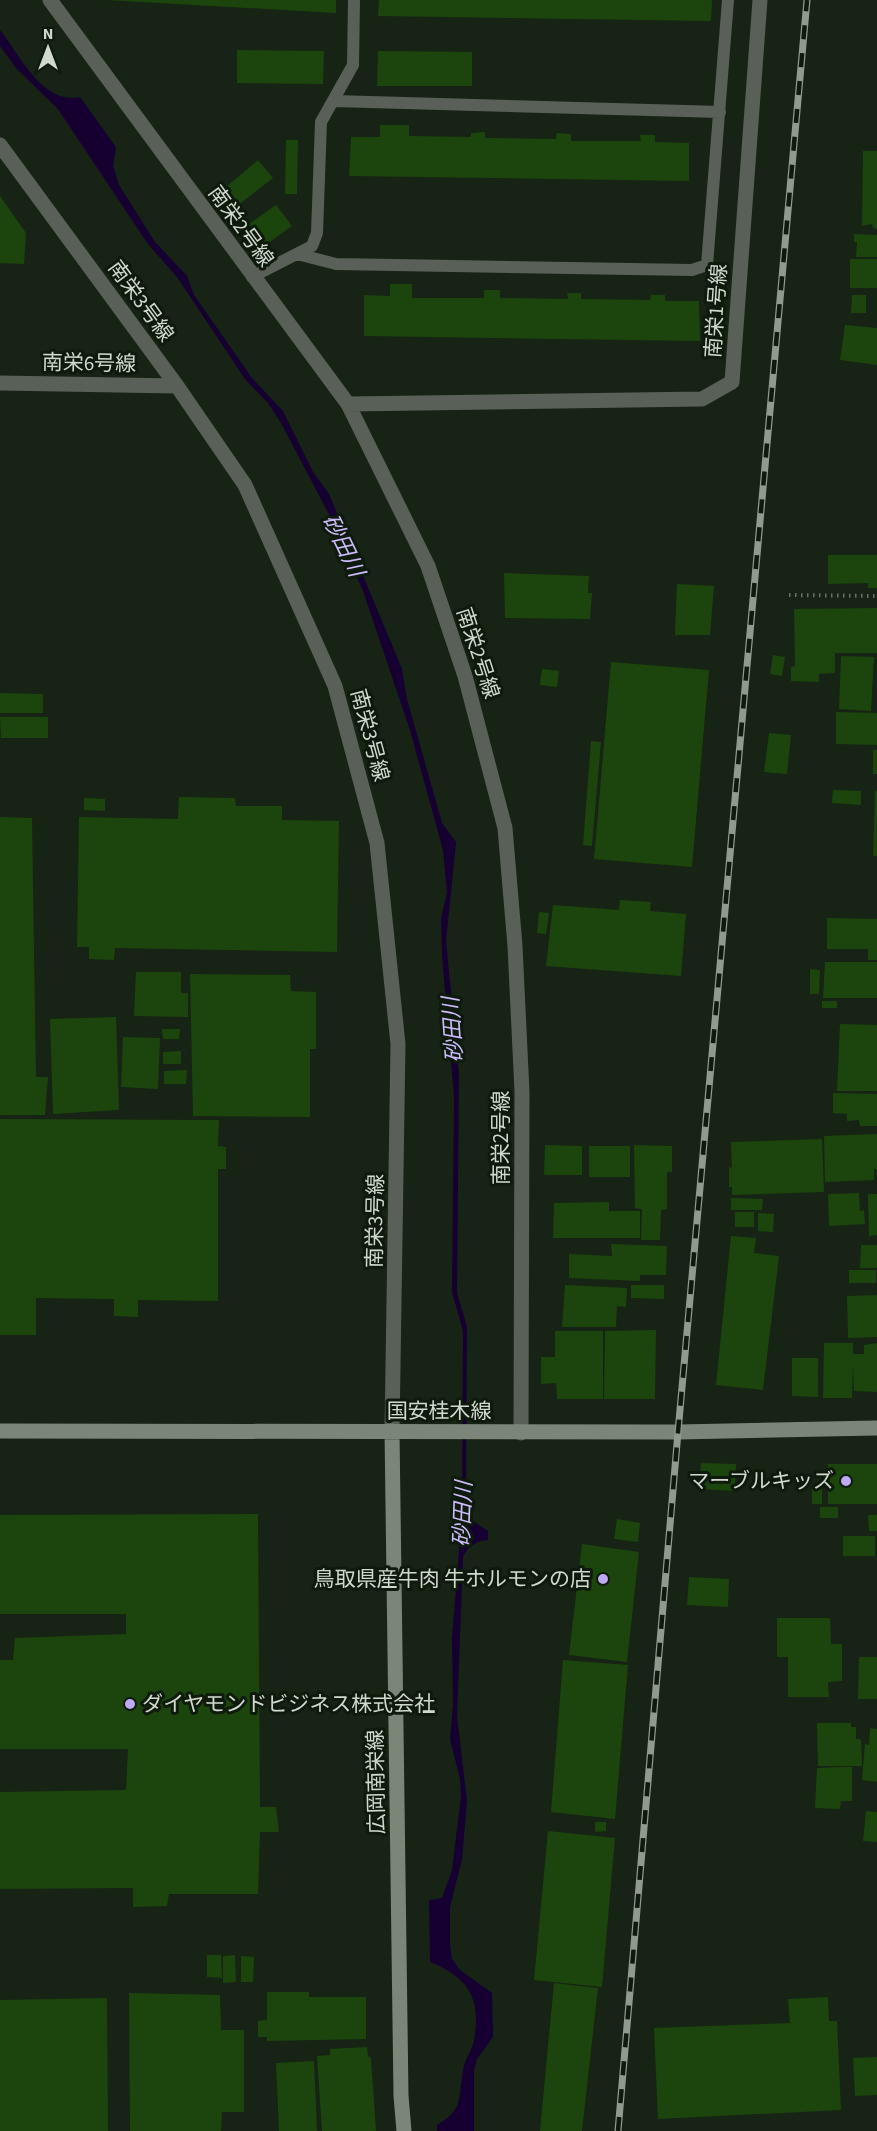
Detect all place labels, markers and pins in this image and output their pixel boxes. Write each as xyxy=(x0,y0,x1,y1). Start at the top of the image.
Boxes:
place label: マーブルキッズ xyxy=(688,1466,834,1496)
marker: マーブルキッズ xyxy=(839,1474,853,1488)
place label: 鳥取県産牛肉 牛ホルモンの店 xyxy=(314,1564,591,1594)
marker: 鳥取県産牛肉 牛ホルモンの店 xyxy=(596,1572,610,1586)
place label: ダイヤモンドビジネス株式会社 xyxy=(142,1689,435,1719)
marker: ダイヤモンドビジネス株式会社 xyxy=(123,1697,137,1711)

